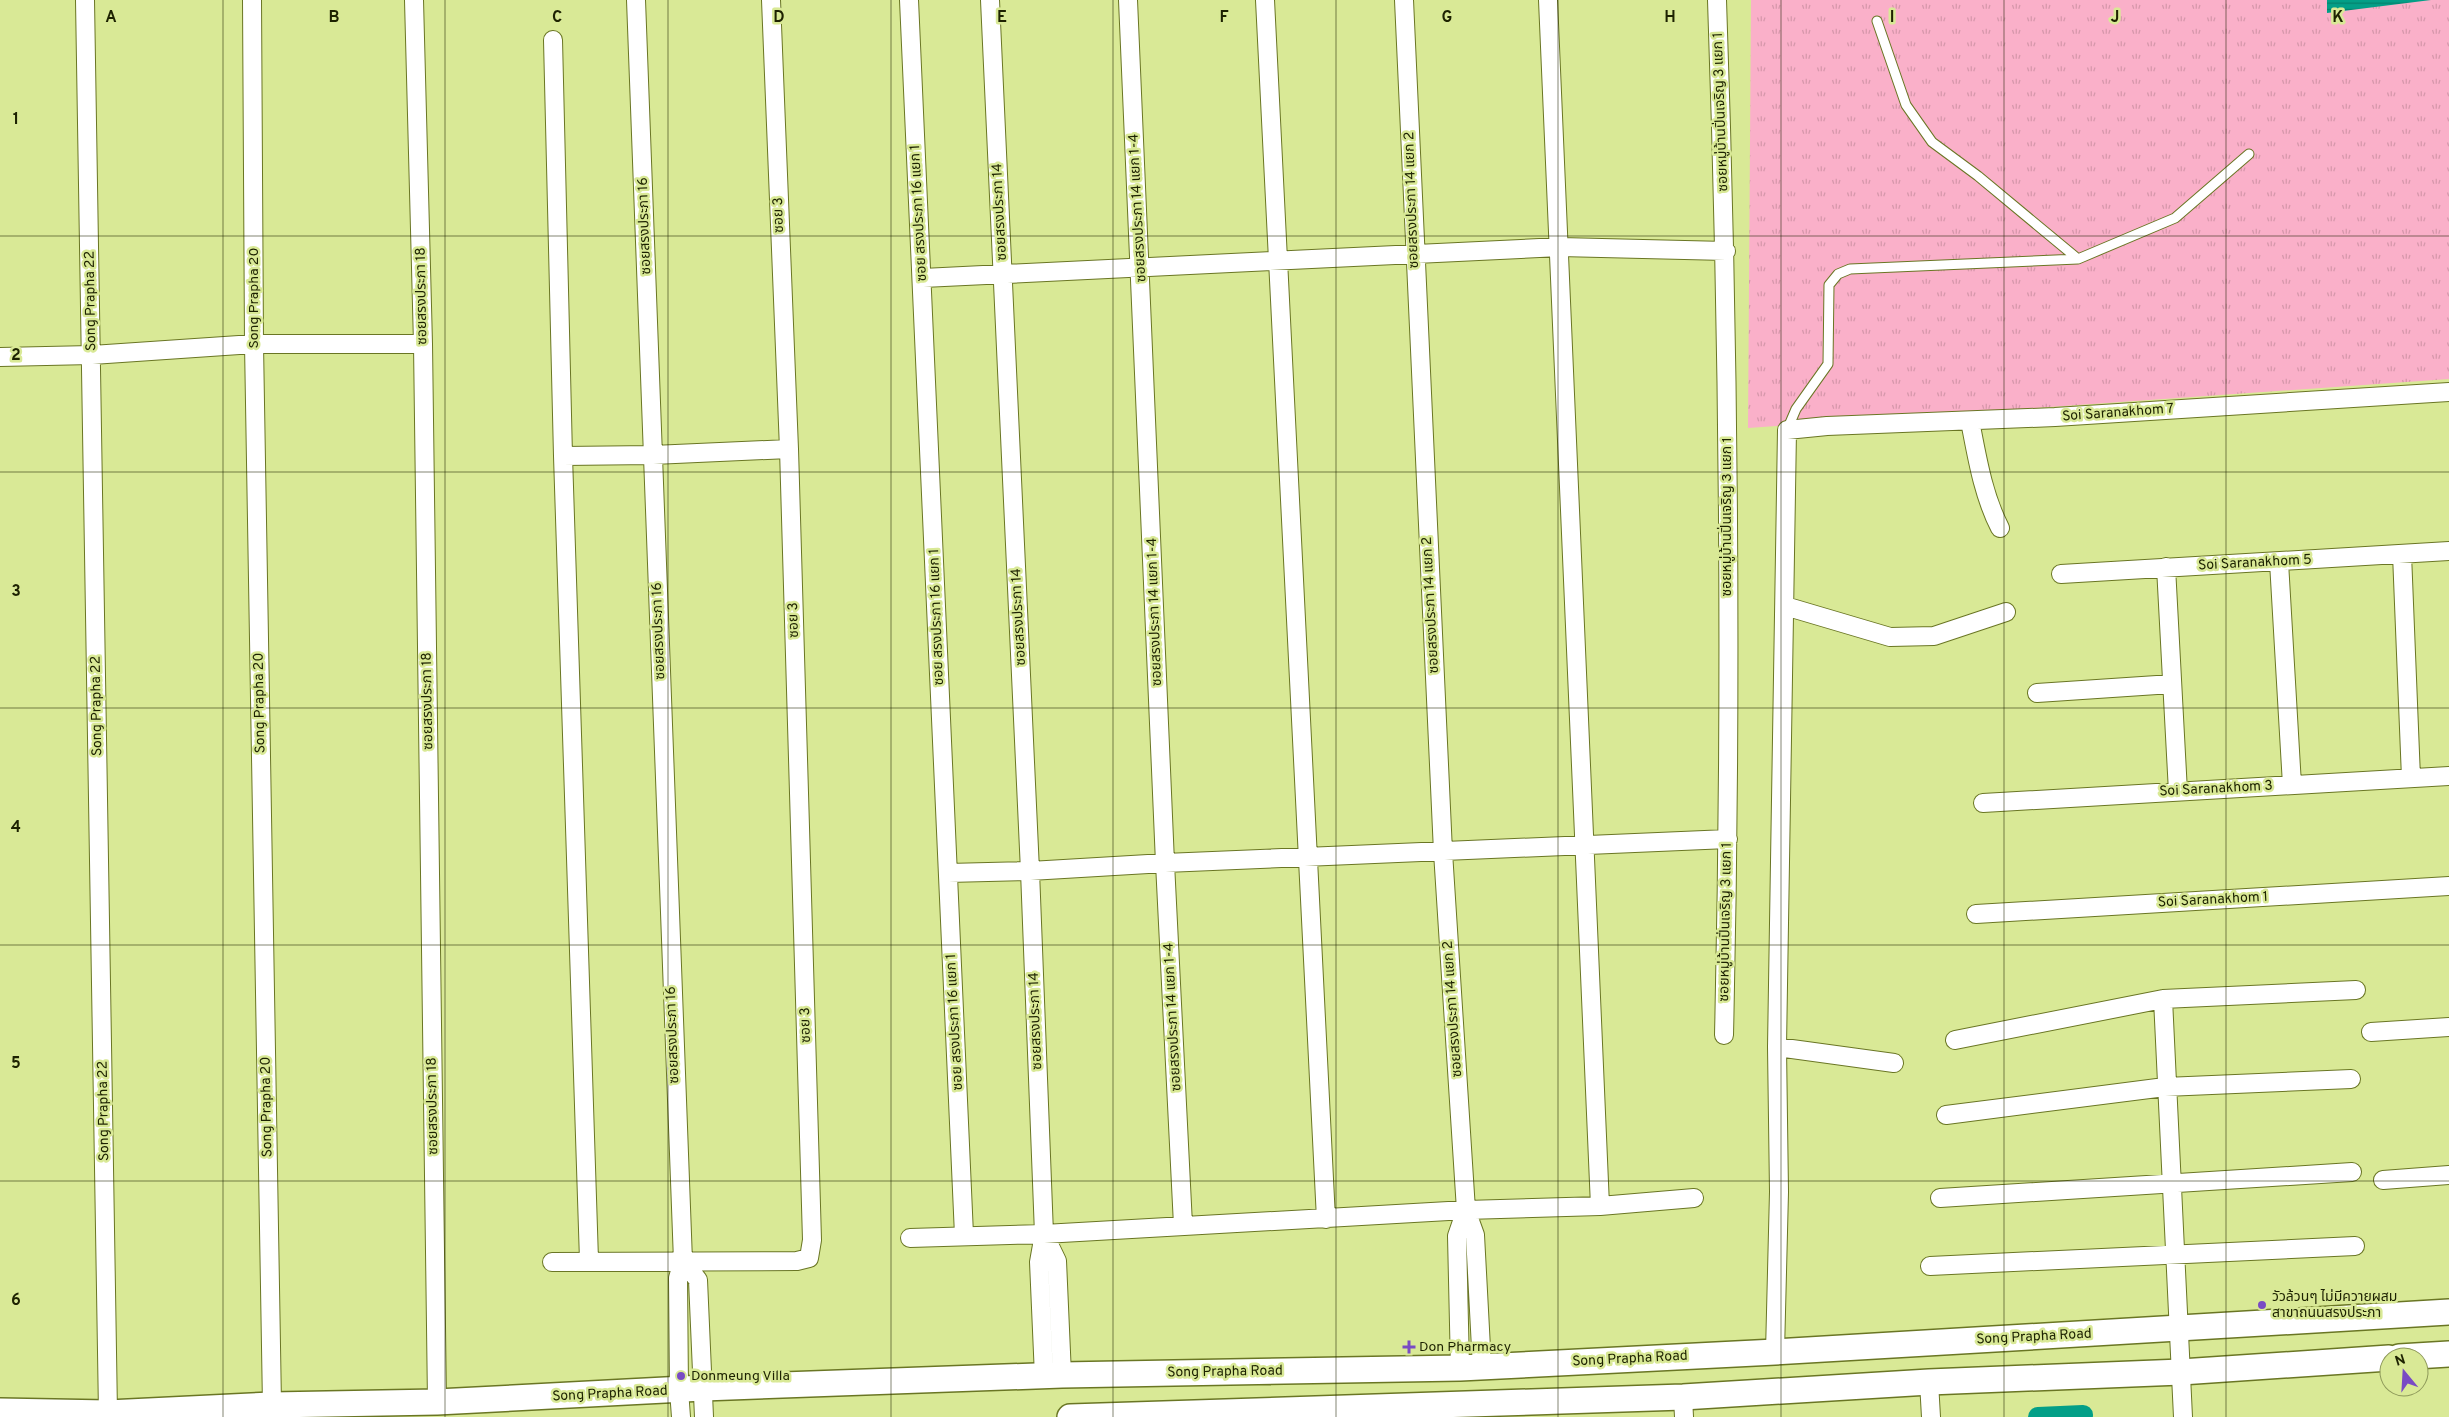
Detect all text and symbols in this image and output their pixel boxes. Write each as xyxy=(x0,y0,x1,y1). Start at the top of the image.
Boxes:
text: A xyxy=(105,8,117,28)
text: B xyxy=(328,8,340,28)
text: C xyxy=(552,8,562,28)
text: D xyxy=(773,8,785,28)
text: E xyxy=(997,8,1007,28)
text: F xyxy=(1219,8,1229,28)
text: G xyxy=(1442,8,1452,28)
text: H xyxy=(1664,8,1676,28)
text: I xyxy=(1890,8,1894,28)
text: J xyxy=(2111,8,2119,28)
text: K xyxy=(2332,8,2344,28)
street label: ซอยหมู่บ้านปิ่นเจริญ 3 แยก 1 xyxy=(1708,32,1732,192)
text: 1 xyxy=(13,110,19,130)
street label: ซอยสรงประภา 14 แยก 2 xyxy=(1401,131,1423,269)
street label: ซอยสรงประภา 14 แยก 1-4 xyxy=(1126,133,1150,283)
street label: ซอย สรงประภา 16 แยก 1 xyxy=(907,144,931,282)
street label: ซอยสรงประภา 14 xyxy=(989,163,1011,261)
street label: ซอยสรงประภา 16 xyxy=(635,177,655,275)
street label: ซอย 3 xyxy=(770,197,788,233)
street label: ซอยสรงประภา 18 xyxy=(413,247,431,345)
street label: Song Prapha 20 xyxy=(246,248,263,348)
street label: Song Prapha 22 xyxy=(82,251,100,351)
text: 2 xyxy=(11,346,21,366)
street label: Soi Saranakhom 7 xyxy=(2062,401,2174,425)
street label: ซอยหมู่บ้านปิ่นเจริญ 3 แยก 1 xyxy=(1716,437,1736,597)
street label: ซอยสรงประภา 14 แยก 2 xyxy=(1419,536,1443,674)
street label: ซอยสรงประภา 14 แยก 1-4 xyxy=(1144,537,1166,687)
street label: ซอย สรงประภา 16 แยก 1 xyxy=(926,548,948,686)
street label: Soi Saranakhom 5 xyxy=(2198,552,2312,574)
street label: ซอยสรงประภา 14 xyxy=(1008,568,1030,666)
text: 3 xyxy=(11,582,21,602)
street label: ซอยสรงประภา 16 xyxy=(649,582,669,680)
street label: ซอย 3 xyxy=(785,602,803,638)
street label: Song Prapha 20 xyxy=(251,652,269,754)
street label: ซอยสรงประภา 18 xyxy=(419,652,437,750)
street label: Song Prapha 22 xyxy=(88,656,106,756)
street label: Soi Saranakhom 3 xyxy=(2159,778,2273,800)
text: 4 xyxy=(11,818,21,838)
street label: ซอยหมู่บ้านปิ่นเจริญ 3 แยก 1 xyxy=(1714,842,1736,1002)
street label: Soi Saranakhom 1 xyxy=(2157,889,2269,911)
street label: ซอยสรงประภา 14 แยก 2 xyxy=(1440,940,1466,1078)
street label: ซอยสรงประภา 14 แยก 1-4 xyxy=(1161,942,1185,1092)
street label: ซอย สรงประภา 16 แยก 1 xyxy=(943,953,967,1091)
street label: ซอยสรงประภา 14 xyxy=(1026,972,1046,1070)
street label: ซอยสรงประภา 16 xyxy=(663,986,683,1084)
street label: ซอย 3 xyxy=(797,1007,815,1043)
text: 5 xyxy=(11,1054,21,1074)
street label: Song Prapha 20 xyxy=(258,1056,276,1158)
street label: ซอยสรงประภา 18 xyxy=(424,1057,442,1155)
street label: Song Prapha 22 xyxy=(95,1061,113,1161)
place label: วัวล้วนๆ ไม่มีควายผสม สาขาถนนสรงประภา xyxy=(2272,1288,2397,1322)
text: 6 xyxy=(11,1291,21,1311)
marker: วัวล้วนๆ ไม่มีควายผสม สาขาถนนสรงประภา xyxy=(2256,1299,2268,1311)
street label: Song Prapha Road xyxy=(1976,1325,2092,1349)
place label: Don Pharmacy xyxy=(1419,1339,1511,1356)
marker: Don Pharmacy xyxy=(1403,1341,1415,1353)
street label: Song Prapha Road xyxy=(1572,1347,1688,1371)
north arrow xyxy=(2379,1347,2429,1397)
text: N xyxy=(2393,1351,2408,1371)
street label: Song Prapha Road xyxy=(1167,1362,1283,1382)
place label: Donmeung Villa xyxy=(691,1368,790,1385)
marker: Donmeung Villa xyxy=(675,1370,687,1382)
street label: Song Prapha Road xyxy=(552,1382,668,1406)

